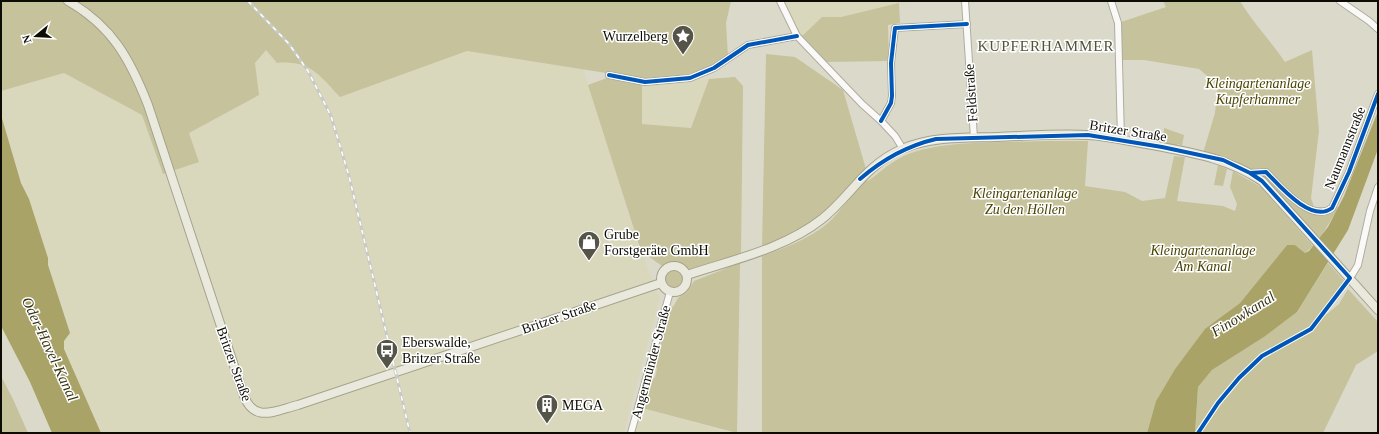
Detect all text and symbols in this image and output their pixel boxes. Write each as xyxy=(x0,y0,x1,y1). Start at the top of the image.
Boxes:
north arrow xyxy=(16,16,56,56)
place icon: Wurzelberg xyxy=(670,23,696,56)
place label: Wurzelberg xyxy=(603,29,668,44)
text: N xyxy=(20,33,33,45)
district label: KUPFERHAMMER xyxy=(977,38,1115,54)
street label: Feldstraße xyxy=(961,63,981,123)
park label: Kleingartenanlage Kupferhammer xyxy=(1205,76,1311,107)
street label: Naumannstraße xyxy=(1322,104,1368,192)
street label: Britzer Straße xyxy=(1088,117,1168,145)
park label: Kleingartenanlage Zu den Höllen xyxy=(972,186,1078,217)
place label: Grube Forstgeräte GmbH xyxy=(604,227,709,258)
shop icon: Grube Forstgeräte GmbH xyxy=(576,229,602,262)
park label: Kleingartenanlage Am Kanal xyxy=(1150,243,1256,274)
water label: Finowkanal xyxy=(1208,288,1278,340)
water label: Oder-Havel-Kanal xyxy=(19,294,81,404)
street label: Britzer Straße xyxy=(520,297,598,337)
street label: Angermünder Straße xyxy=(629,304,673,420)
street label: Britzer Straße xyxy=(214,325,254,403)
place label: Eberswalde, Britzer Straße xyxy=(402,335,480,366)
bus stop icon: Eberswalde, Britzer Straße xyxy=(374,337,400,370)
building icon: MEGA xyxy=(534,392,560,425)
place label: MEGA xyxy=(562,398,604,413)

